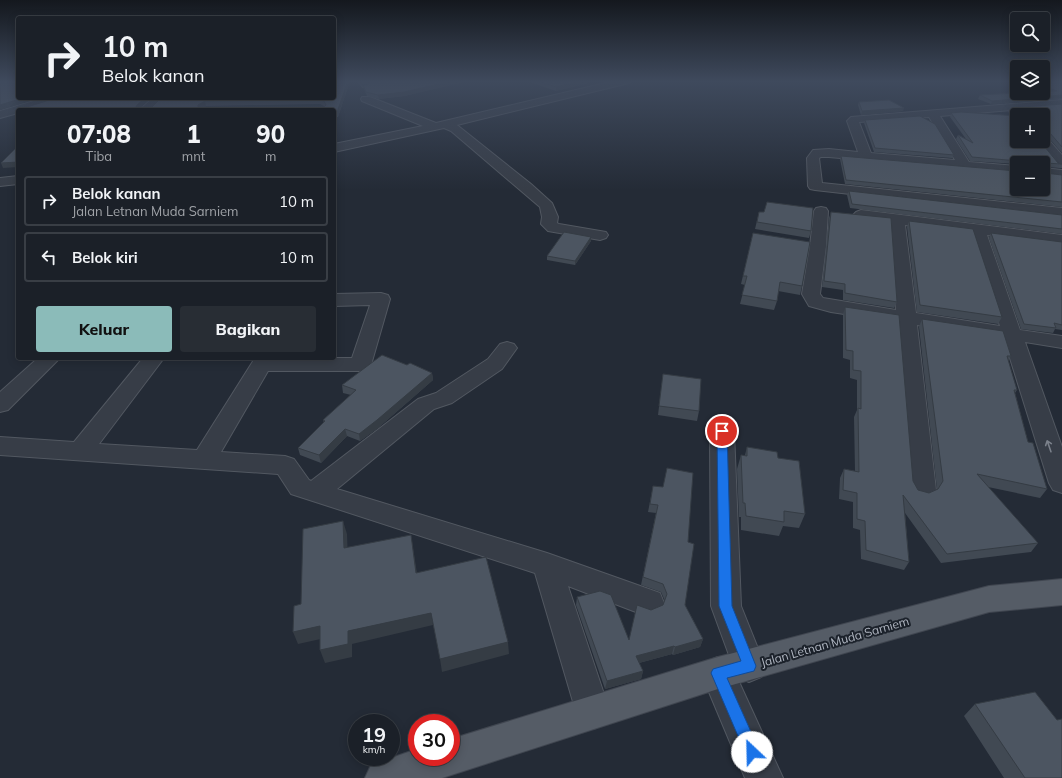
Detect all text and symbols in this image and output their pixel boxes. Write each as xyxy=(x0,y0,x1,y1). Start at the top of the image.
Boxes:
map controls xyxy=(1010,12,1050,196)
button: search xyxy=(1010,12,1050,52)
text: 10 m xyxy=(102,29,168,64)
icon: right xyxy=(36,32,88,84)
button: layers xyxy=(1010,60,1050,100)
text: Belok kanan xyxy=(102,64,204,87)
button: + xyxy=(1010,108,1050,148)
text: 07:08 xyxy=(67,119,131,149)
text: 1 xyxy=(186,119,201,149)
text: 90 xyxy=(256,119,285,149)
text: Tiba xyxy=(86,148,112,164)
text: mnt xyxy=(182,148,205,164)
text: m xyxy=(265,148,276,164)
button: − xyxy=(1010,156,1050,196)
text: Belok kanan xyxy=(72,184,161,203)
icon: right xyxy=(38,190,60,212)
text: 10 m xyxy=(279,192,314,211)
text: Jalan Letnan Muda Sarniem xyxy=(72,203,239,219)
icon: left xyxy=(38,246,60,268)
text: Belok kiri xyxy=(72,248,138,267)
text: 10 m xyxy=(279,248,314,267)
button: Keluar xyxy=(36,306,172,352)
button: Bagikan xyxy=(180,306,316,352)
pin xyxy=(705,414,739,448)
icon: arrive xyxy=(711,420,733,442)
one-way arrow xyxy=(1045,440,1053,452)
street label: Jalan Letnan Muda Sarniem xyxy=(759,613,911,670)
speed limit sign: 30 xyxy=(408,714,460,766)
text: 19 xyxy=(362,722,386,747)
position arrow xyxy=(731,731,773,773)
text: km/h xyxy=(363,743,385,756)

